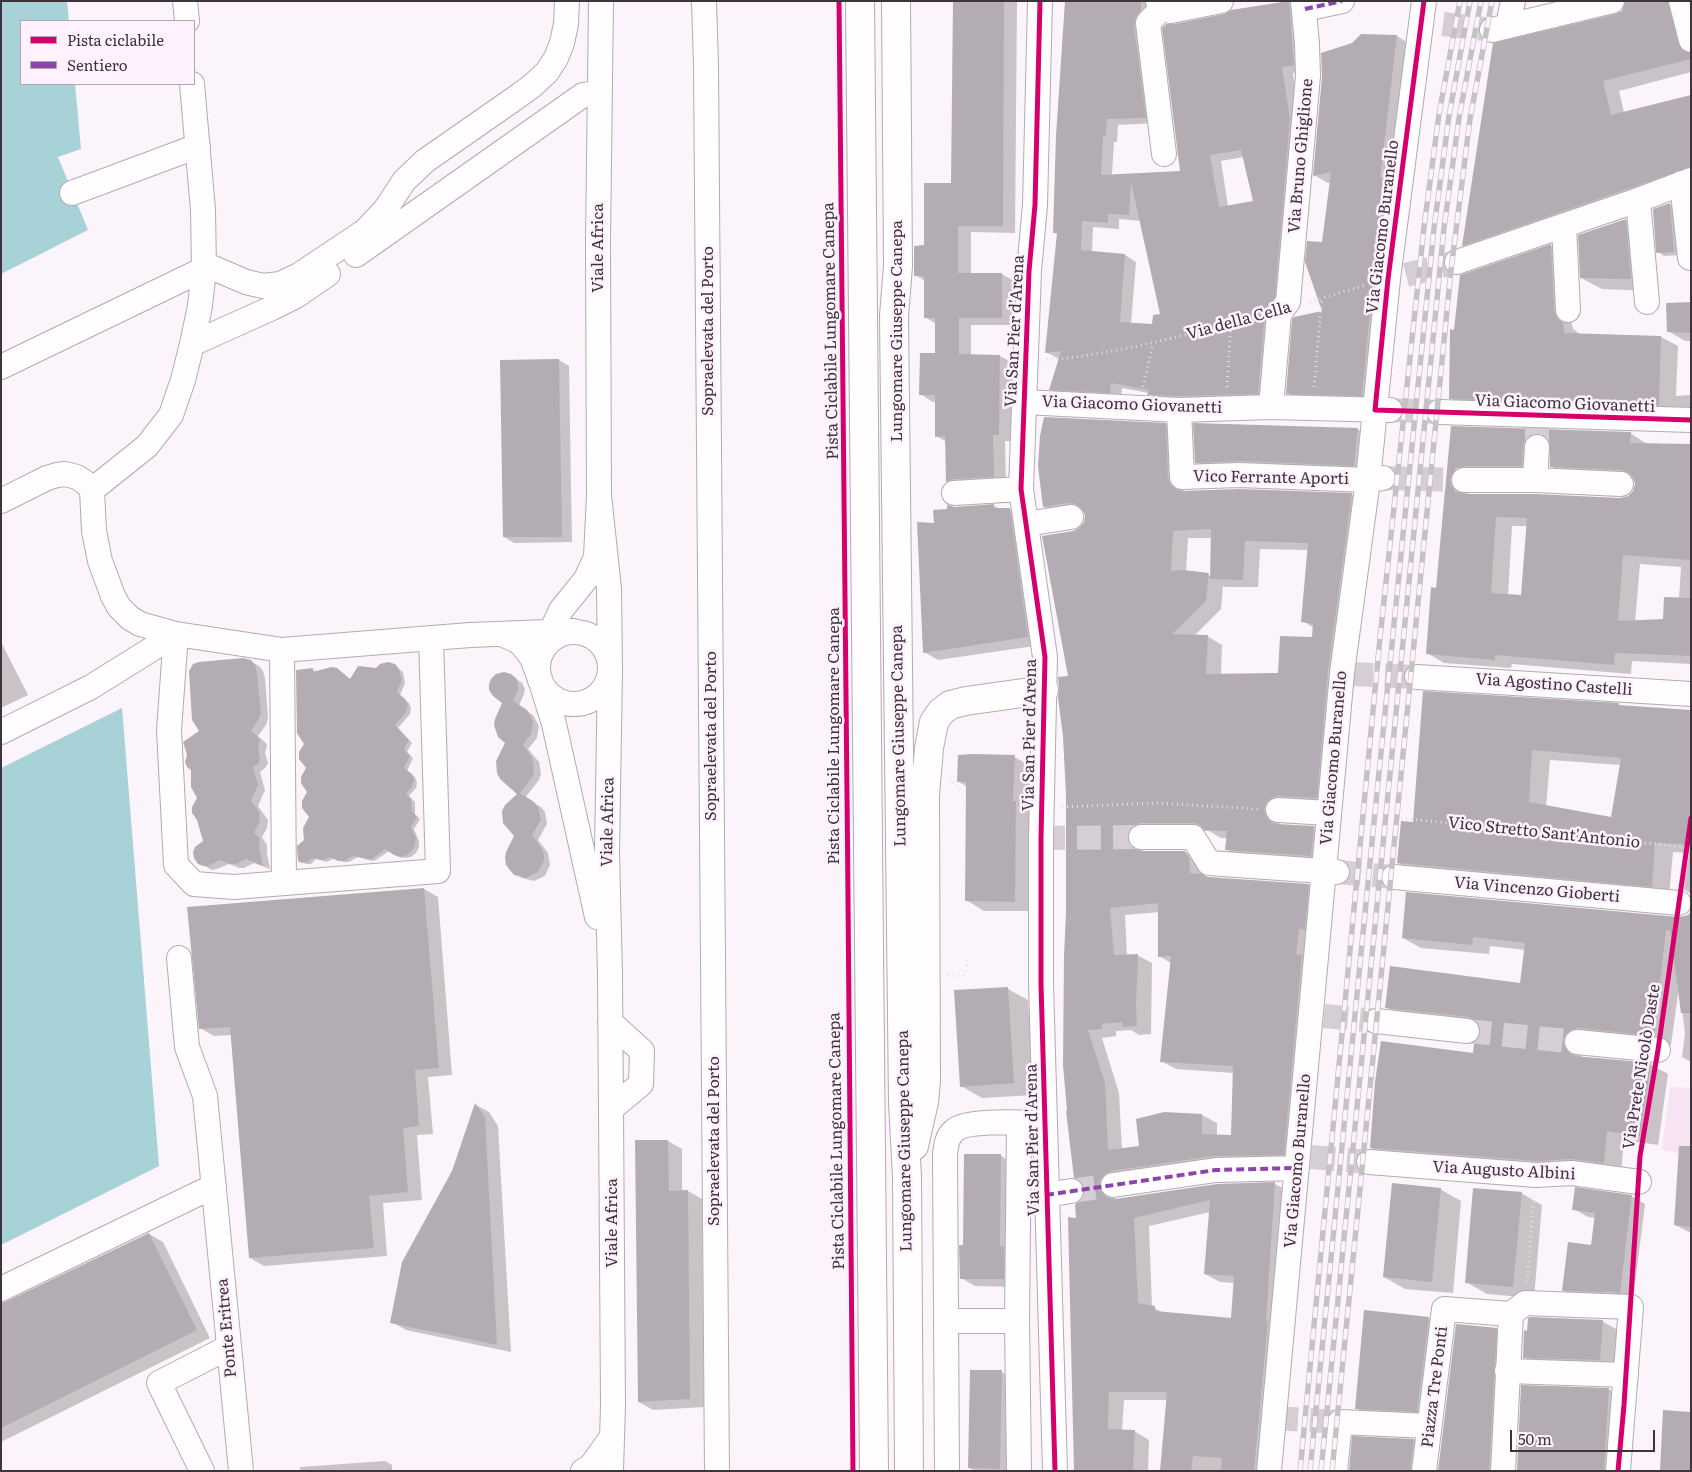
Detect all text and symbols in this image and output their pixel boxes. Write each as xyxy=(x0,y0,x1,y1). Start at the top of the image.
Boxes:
legend xyxy=(20,20,195,85)
text: Pista ciclabile xyxy=(67,28,164,51)
text: Sentiero xyxy=(67,53,128,76)
street label: Via Bruno Ghiglione xyxy=(1285,78,1317,234)
street label: Via Giacomo Buranello xyxy=(1363,139,1403,315)
street label: Pista Ciclabile Lungomare Canepa xyxy=(819,202,843,460)
street label: Viale Africa xyxy=(588,203,608,293)
street label: Lungomare Giuseppe Canepa xyxy=(887,220,907,442)
street label: Sopraelevata del Porto xyxy=(698,246,718,416)
street label: Via San Pier d'Arena xyxy=(1001,254,1029,408)
street label: Via della Cella xyxy=(1185,298,1293,344)
street label: Via Giacomo Giovanetti xyxy=(1474,391,1656,417)
street label: Via Giacomo Giovanetti xyxy=(1041,392,1223,418)
street label: Vico Ferrante Aporti xyxy=(1193,467,1349,489)
street label: Pista Ciclabile Lungomare Canepa xyxy=(824,607,844,865)
street label: Lungomare Giuseppe Canepa xyxy=(887,625,911,847)
street label: Sopraelevata del Porto xyxy=(701,651,721,821)
street label: Via San Pier d'Arena xyxy=(1019,659,1041,811)
street label: Via Giacomo Buranello xyxy=(1317,670,1351,846)
street label: Via Agostino Castelli xyxy=(1475,670,1633,700)
street label: Viale Africa xyxy=(598,777,618,867)
street label: Vico Stretto Sant'Antonio xyxy=(1447,813,1641,853)
street label: Via Vincenzo Gioberti xyxy=(1453,873,1621,907)
street label: Via Prete Nicolò Daste xyxy=(1619,983,1665,1151)
street label: Pista Ciclabile Lungomare Canepa xyxy=(825,1012,849,1270)
street label: Lungomare Giuseppe Canepa xyxy=(893,1030,917,1252)
street label: Sopraelevata del Porto xyxy=(704,1056,724,1226)
street label: Via San Pier d'Arena xyxy=(1022,1064,1044,1216)
street label: Via Giacomo Buranello xyxy=(1281,1073,1315,1249)
street label: Via Augusto Albini xyxy=(1432,1158,1576,1184)
street label: Viale Africa xyxy=(602,1178,622,1268)
street label: Ponte Eritrea xyxy=(213,1277,241,1379)
street label: Piazza Tre Ponti xyxy=(1418,1325,1452,1449)
scale bar xyxy=(1512,1420,1657,1452)
text: 50 m xyxy=(1518,1427,1552,1450)

